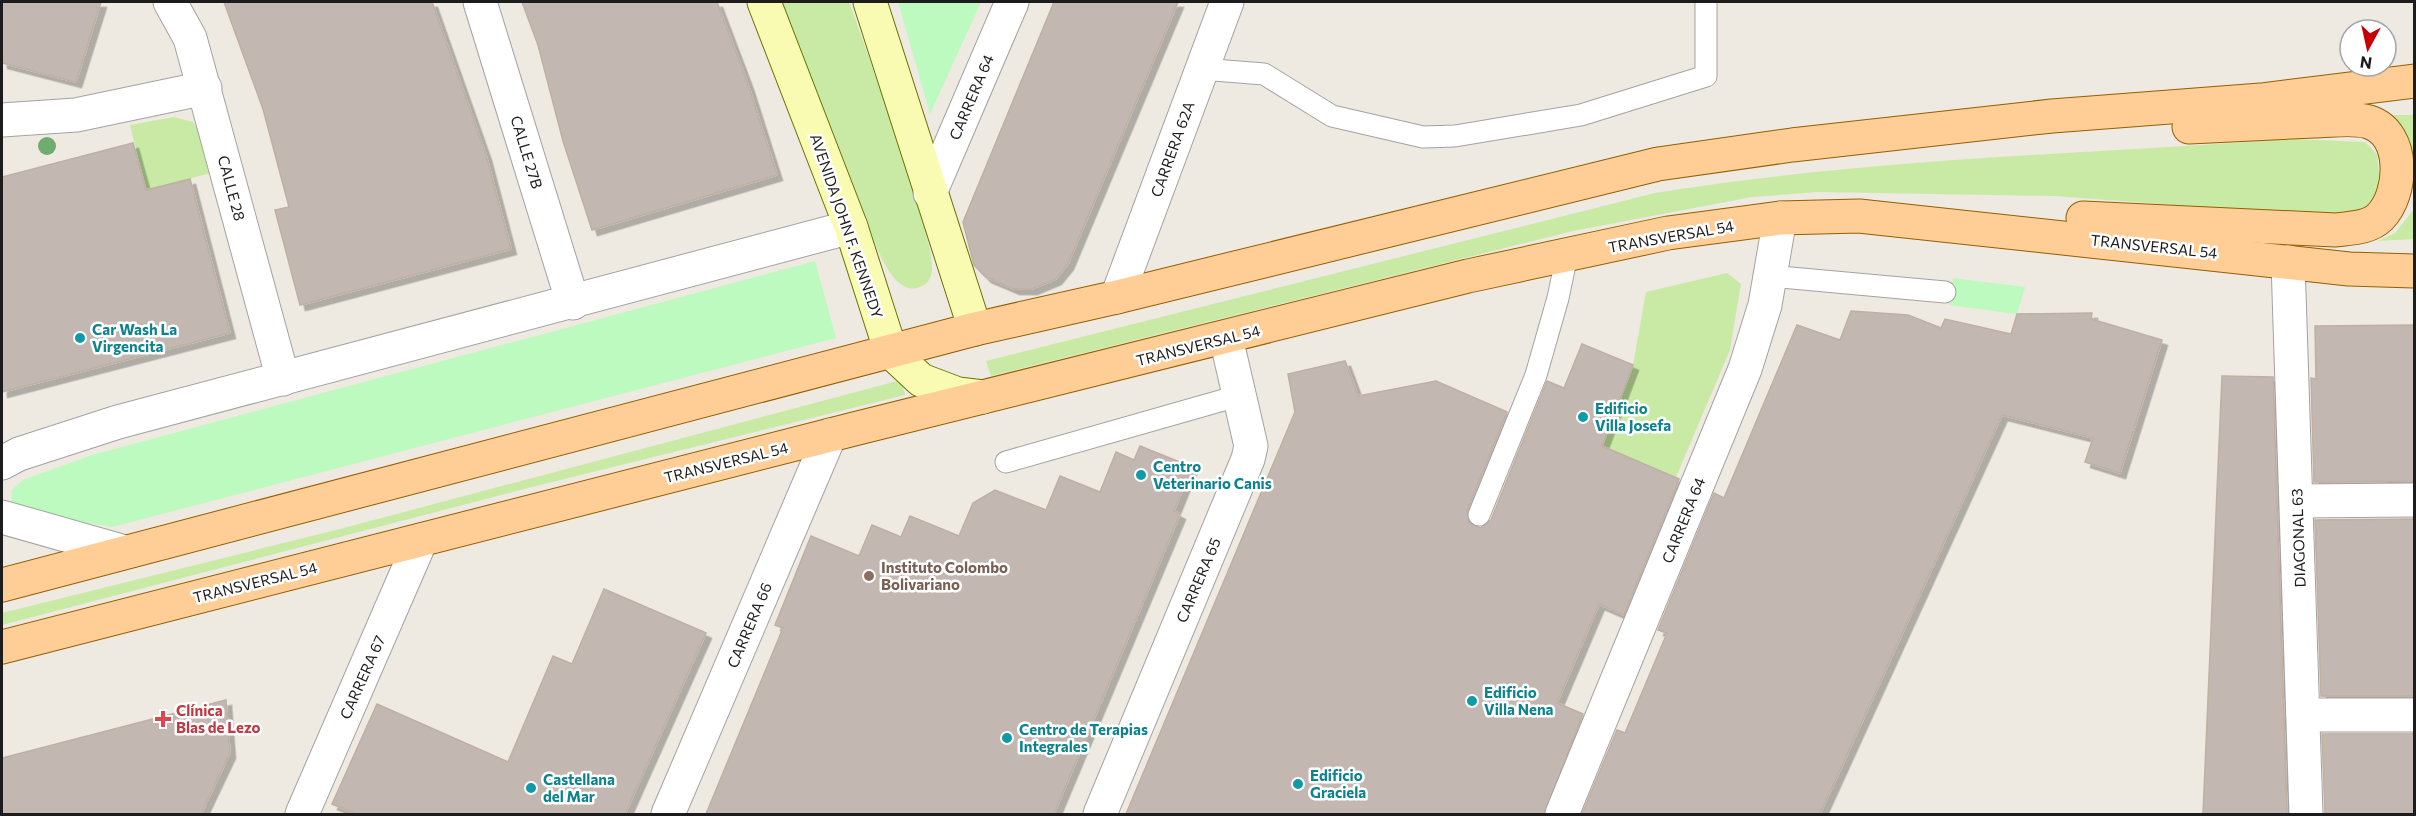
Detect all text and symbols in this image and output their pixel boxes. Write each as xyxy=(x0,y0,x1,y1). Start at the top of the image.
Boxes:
north arrow xyxy=(2338,18,2398,78)
street label: CARRERA 64 xyxy=(945,52,997,142)
text: N xyxy=(2359,53,2373,74)
street label: CARRERA 62A xyxy=(1146,99,1198,199)
street label: CALLE 27B xyxy=(507,113,547,191)
street label: AVENIDA JOHN F. KENNEDY xyxy=(807,131,887,321)
street label: CALLE 28 xyxy=(215,153,249,223)
street label: TRANSVERSAL 54 xyxy=(1607,216,1735,256)
street label: TRANSVERSAL 54 xyxy=(2090,230,2218,262)
place label: Car Wash La Virgencita xyxy=(92,320,177,355)
street label: TRANSVERSAL 54 xyxy=(1134,321,1262,369)
marker: Car Wash La Virgencita xyxy=(73,331,87,345)
place label: Edificio Villa Josefa xyxy=(1595,399,1671,434)
marker: Edificio Villa Josefa xyxy=(1576,410,1590,424)
street label: TRANSVERSAL 54 xyxy=(662,438,790,486)
place label: Centro Veterinario Canis xyxy=(1153,457,1272,492)
marker: Centro Veterinario Canis xyxy=(1134,468,1148,482)
street label: CARRERA 64 xyxy=(1658,474,1708,566)
street label: DIAGONAL 63 xyxy=(2287,488,2309,588)
street label: CARRERA 65 xyxy=(1172,535,1224,625)
street label: TRANSVERSAL 54 xyxy=(191,558,319,606)
place label: Instituto Colombo Bolivariano xyxy=(881,558,1008,593)
marker: Instituto Colombo Bolivariano xyxy=(862,569,876,583)
street label: CARRERA 66 xyxy=(723,580,775,670)
street label: CARRERA 67 xyxy=(336,632,389,722)
place label: Edificio Villa Nena xyxy=(1484,683,1554,718)
marker: Edificio Villa Nena xyxy=(1465,694,1479,708)
place label: Clínica Blas de Lezo xyxy=(176,701,261,736)
marker: Clínica Blas de Lezo xyxy=(154,710,172,728)
place label: Centro de Terapias Integrales xyxy=(1019,720,1148,755)
marker: Centro de Terapias Integrales xyxy=(1000,731,1014,745)
place label: Edificio Graciela xyxy=(1310,766,1366,801)
place label: Castellana del Mar xyxy=(543,770,615,805)
marker: Edificio Graciela xyxy=(1291,777,1305,791)
marker: Castellana del Mar xyxy=(524,781,538,795)

